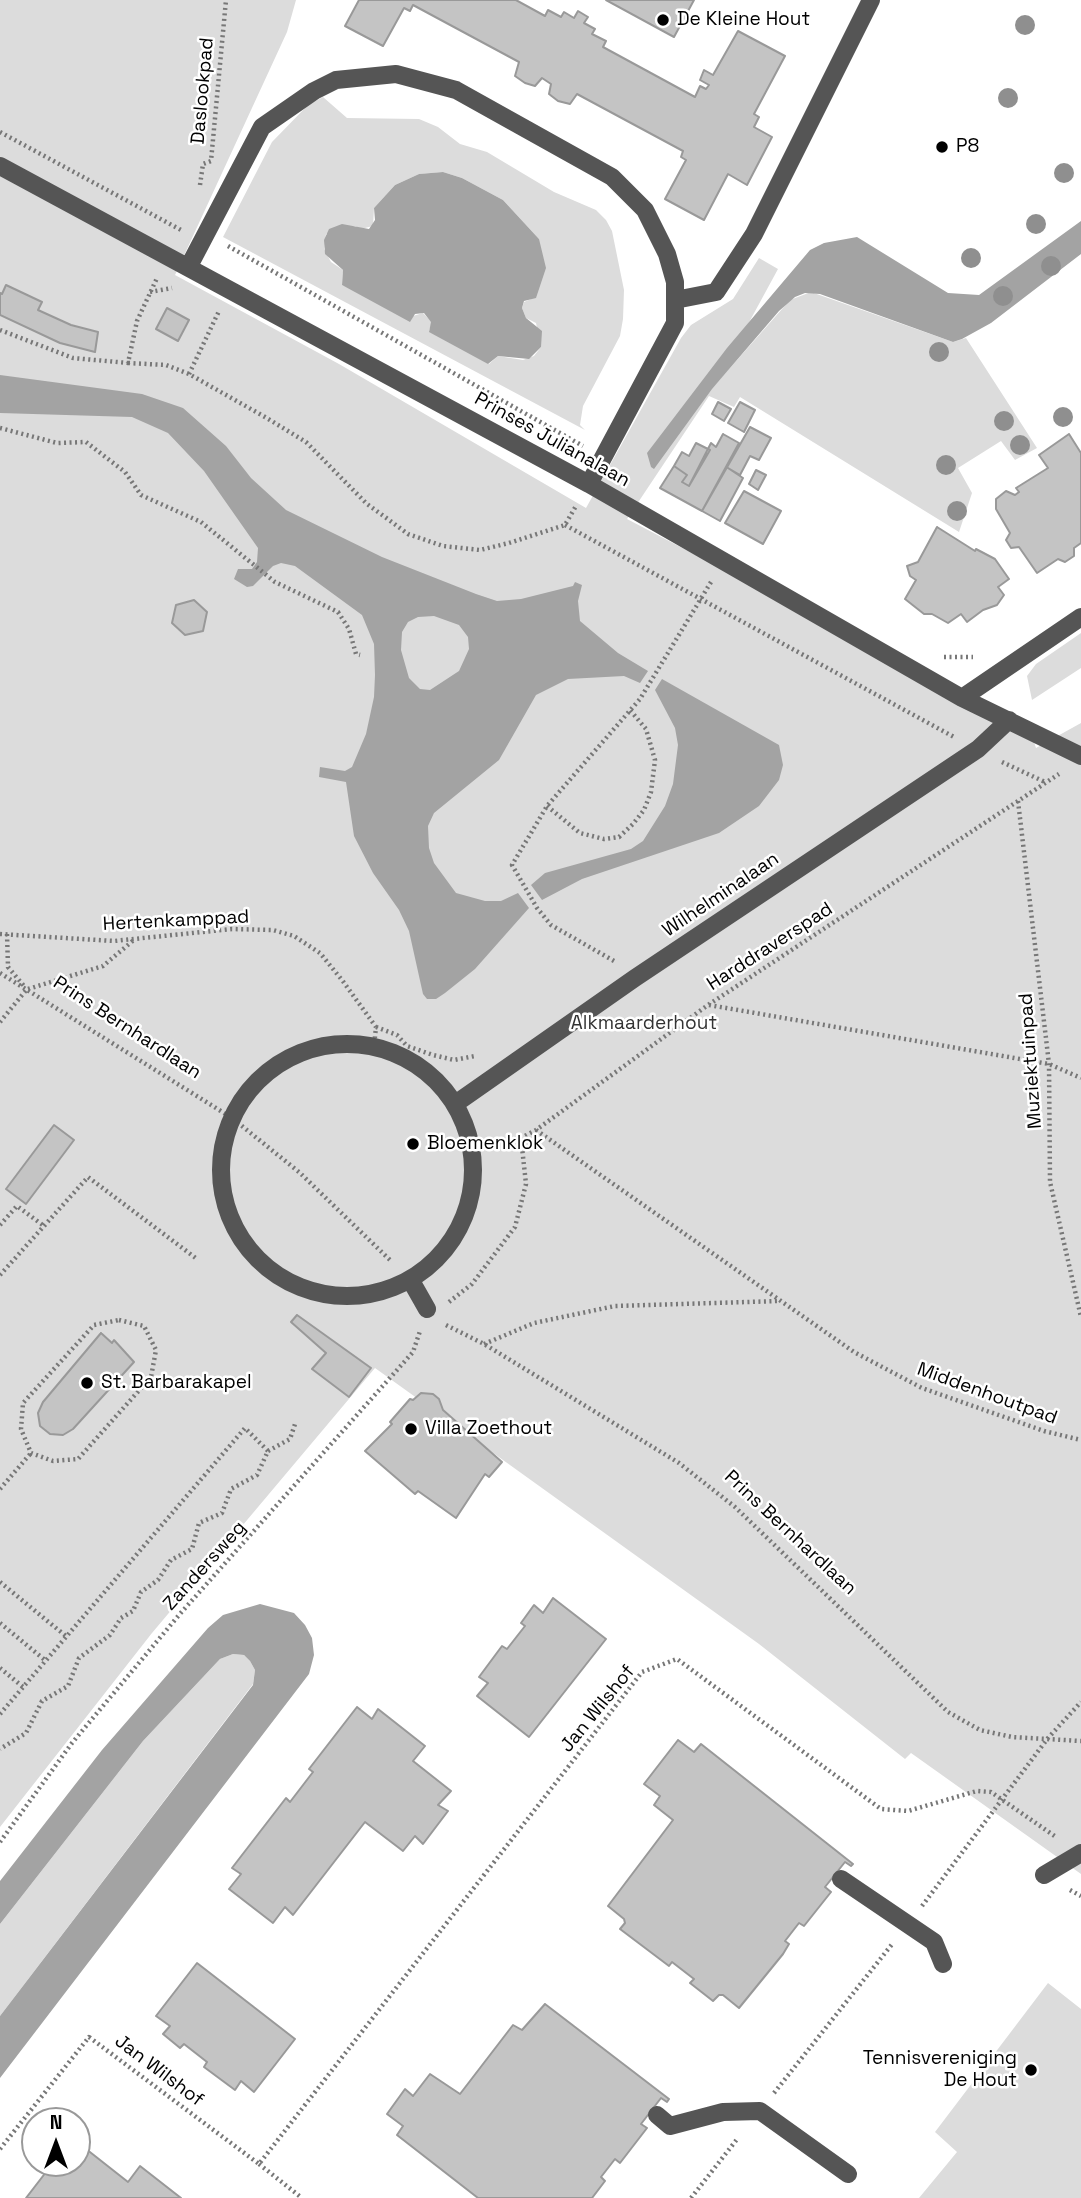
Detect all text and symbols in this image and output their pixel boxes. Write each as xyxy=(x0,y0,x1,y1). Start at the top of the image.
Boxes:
place label: De Kleine Hout xyxy=(677,9,810,31)
marker: De Kleine Hout xyxy=(655,12,671,28)
street label: Daslookpad xyxy=(187,37,219,145)
place label: P8 xyxy=(956,136,979,158)
marker: P8 xyxy=(934,139,950,155)
street label: Prinses Julianalaan xyxy=(470,388,634,492)
street label: Wilhelminalaan xyxy=(659,848,783,942)
street label: Harddraverspad xyxy=(703,898,837,996)
street label: Hertenkamppad xyxy=(102,906,250,936)
street label: Prins Bernhardlaan xyxy=(49,972,205,1084)
street label: Muziektuinpad xyxy=(1015,992,1047,1130)
park label: Alkmaarderhout xyxy=(571,1013,717,1035)
place label: Bloemenklok xyxy=(427,1133,543,1155)
marker: Bloemenklok xyxy=(405,1136,421,1152)
street label: Middenhoutpad xyxy=(914,1358,1060,1430)
place label: St. Barbarakapel xyxy=(101,1372,252,1394)
marker: St. Barbarakapel xyxy=(79,1375,95,1391)
place label: Villa Zoethout xyxy=(425,1418,552,1440)
marker: Villa Zoethout xyxy=(403,1421,419,1437)
street label: Prins Bernhardlaan xyxy=(719,1466,861,1600)
street label: Zandersweg xyxy=(159,1517,251,1615)
street label: Jan Wilshof xyxy=(556,1661,640,1757)
street label: Jan Wilshof xyxy=(110,2030,208,2112)
place label: Tennisvereniging De Hout xyxy=(863,2048,1017,2092)
marker: Tennisvereniging De Hout xyxy=(1023,2062,1039,2078)
north arrow xyxy=(21,2107,91,2177)
text: N xyxy=(50,2110,62,2135)

